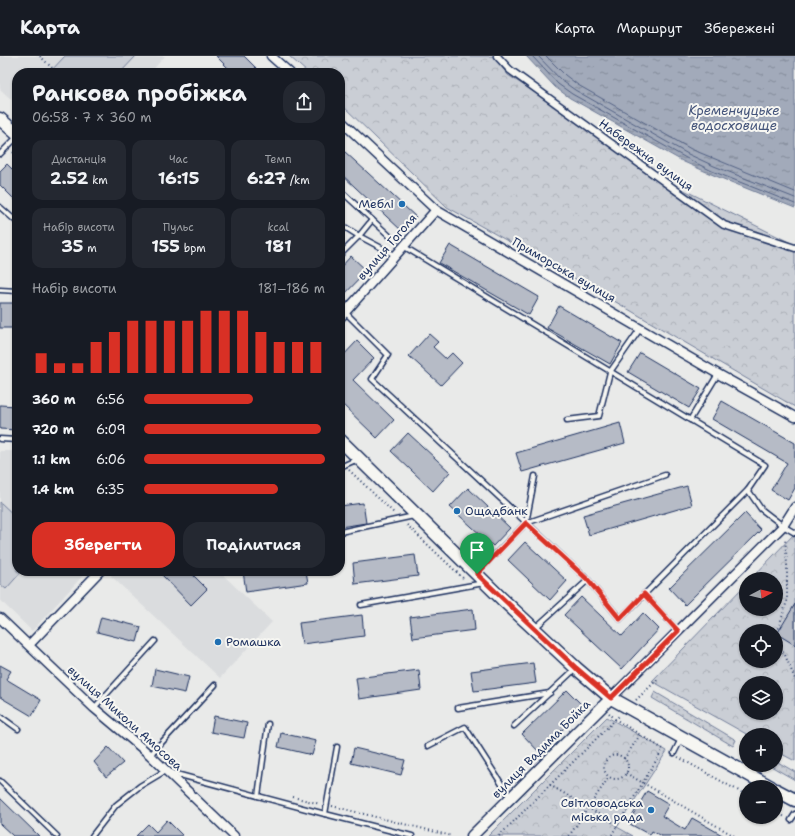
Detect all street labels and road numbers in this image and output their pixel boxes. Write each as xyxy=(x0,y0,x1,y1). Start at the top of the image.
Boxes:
street label: Набережна вулиця xyxy=(596,115,696,195)
street label: вулиця Гоголя xyxy=(354,210,420,284)
street label: Приморська вулиця xyxy=(509,234,619,306)
street label: вулиця Миколи Амосова xyxy=(64,662,186,774)
street label: вулиця Вадима Бойка xyxy=(488,696,594,802)

